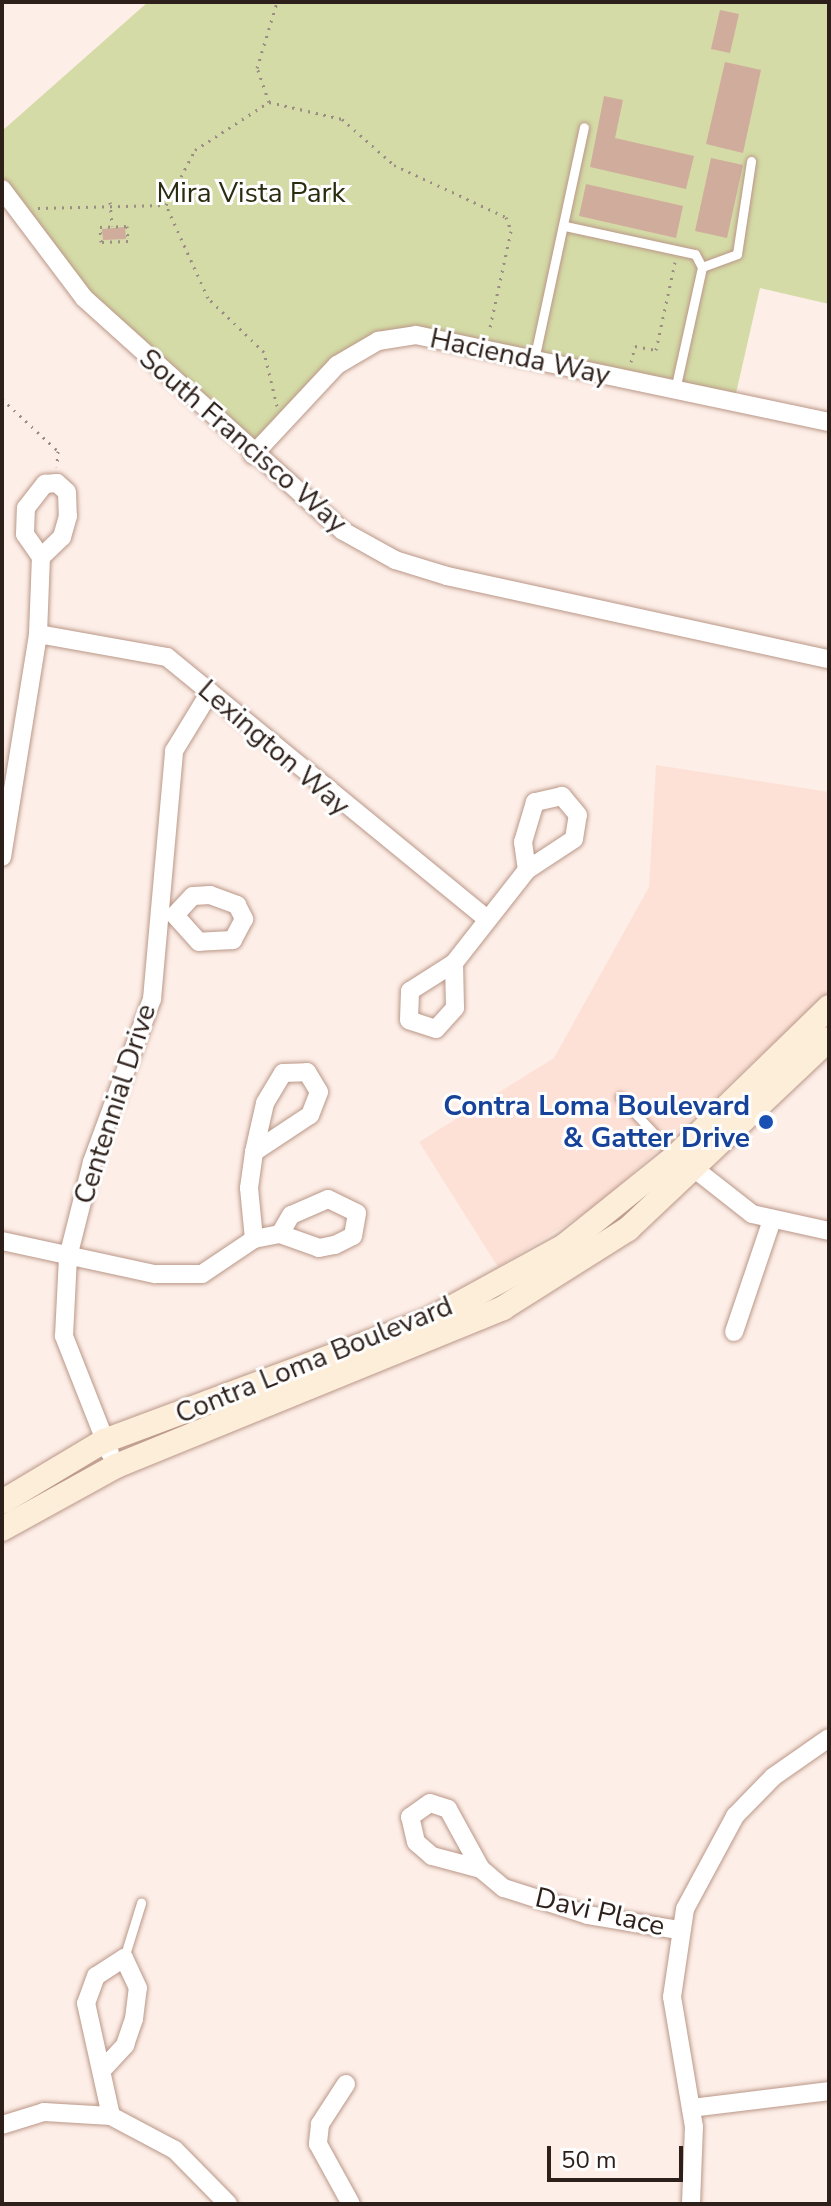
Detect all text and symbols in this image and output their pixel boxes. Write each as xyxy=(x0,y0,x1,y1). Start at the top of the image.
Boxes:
park label: Mira Vista Park xyxy=(156,176,346,210)
street label: Hacienda Way xyxy=(427,322,613,392)
street label: South Francisco Way xyxy=(132,342,354,540)
street label: Lexington Way xyxy=(191,673,357,823)
street label: Centennial Drive xyxy=(67,1000,163,1208)
place label: Contra Loma Boulevard & Gatter Drive xyxy=(443,1089,750,1155)
marker: Contra Loma Boulevard & Gatter Drive xyxy=(757,1113,775,1131)
street label: Contra Loma Boulevard xyxy=(171,1289,457,1431)
street label: Davi Place xyxy=(532,1881,668,1943)
scale bar xyxy=(551,2130,687,2180)
text: 50 m xyxy=(561,2144,617,2176)

